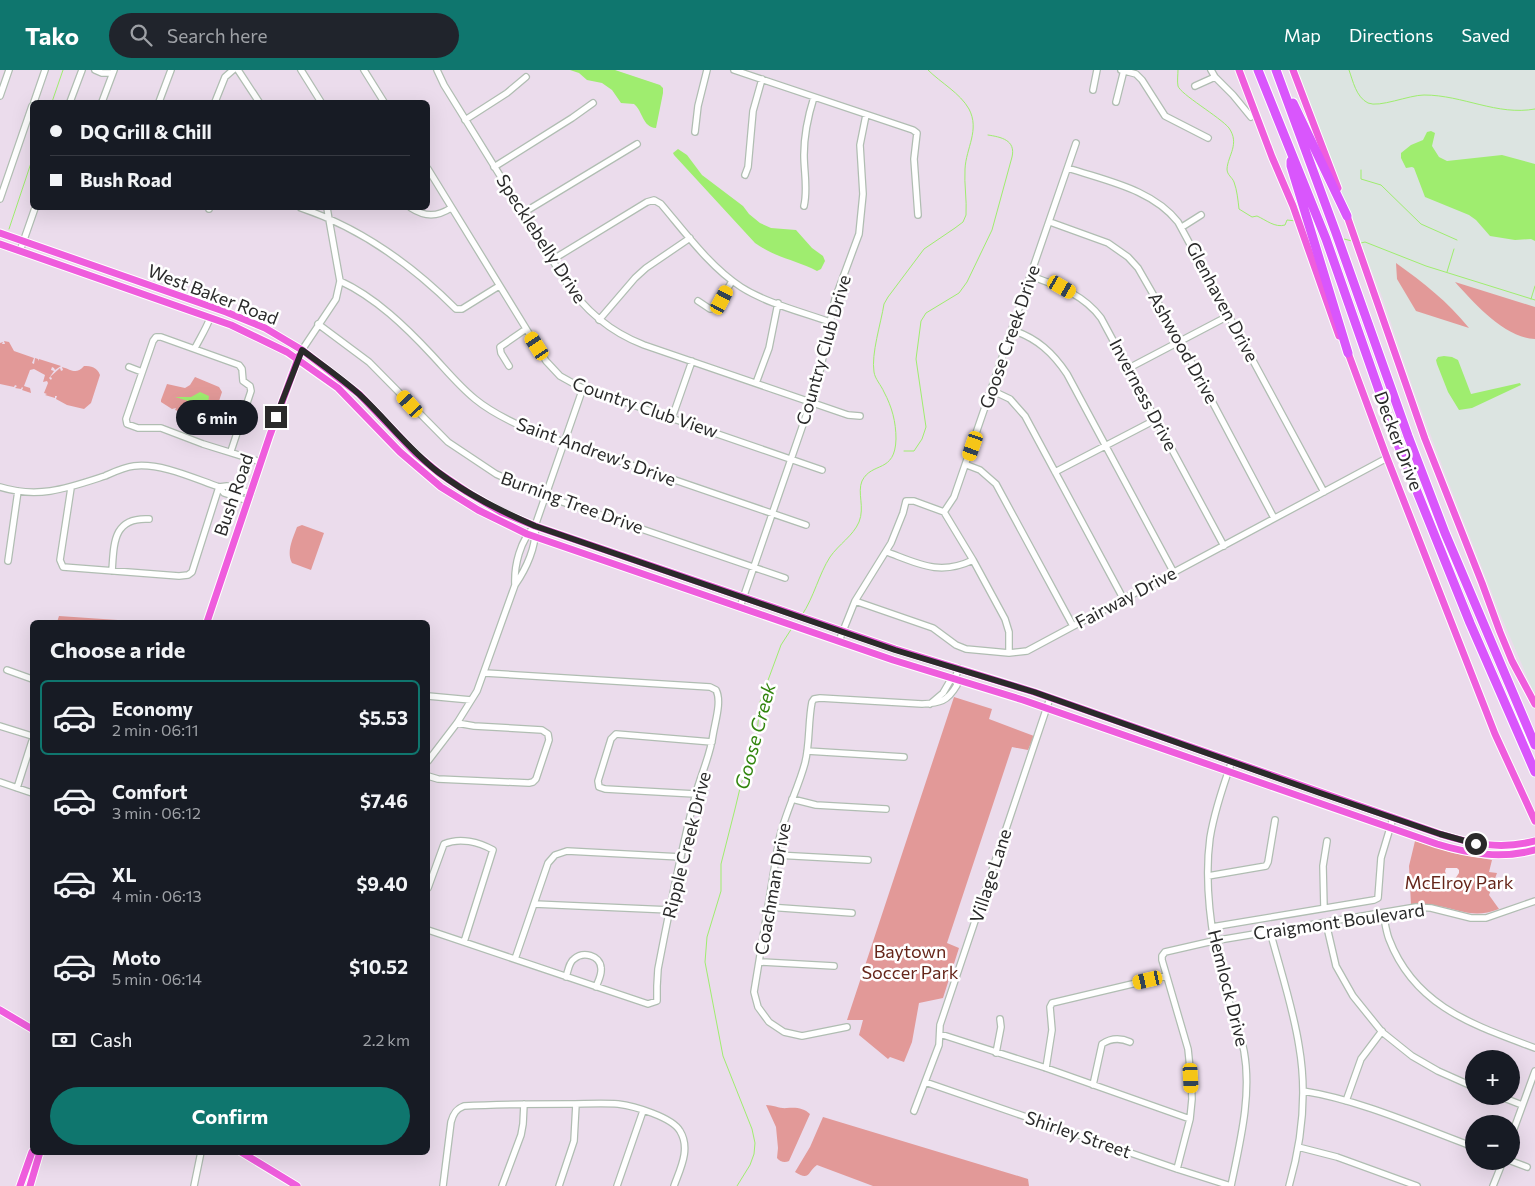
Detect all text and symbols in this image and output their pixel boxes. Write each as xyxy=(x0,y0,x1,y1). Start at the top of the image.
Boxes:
search box xyxy=(109,13,459,58)
text: Tako xyxy=(25,21,79,50)
icon: search xyxy=(127,21,155,49)
text: Search here xyxy=(167,24,267,47)
text: Map xyxy=(1284,24,1321,46)
text: Directions xyxy=(1349,24,1433,46)
text: Saved xyxy=(1461,24,1510,46)
text: DQ Grill & Chill xyxy=(80,120,212,143)
text: Bush Road xyxy=(80,168,172,191)
street label: Specklebelly Drive xyxy=(492,170,592,307)
street label: Glenhaven Drive xyxy=(1182,238,1264,365)
street label: West Baker Road xyxy=(145,259,282,329)
street label: Goose Creek Drive xyxy=(974,262,1044,411)
street label: Country Club Drive xyxy=(791,272,855,427)
car xyxy=(1045,273,1078,301)
car xyxy=(708,283,735,317)
street label: Ashwood Drive xyxy=(1144,288,1223,407)
car xyxy=(522,329,551,363)
street label: Inverness Drive xyxy=(1105,335,1183,454)
street label: Country Club View xyxy=(570,372,721,442)
car xyxy=(394,388,425,420)
street label: Decker Drive xyxy=(1370,388,1428,493)
callout: 6 min xyxy=(176,400,258,434)
route end xyxy=(265,406,287,428)
text: 6 min xyxy=(197,408,237,427)
street label: Saint Andrew's Drive xyxy=(514,412,679,490)
car xyxy=(961,429,984,463)
street label: Bush Road xyxy=(209,451,257,539)
street label: Burning Tree Drive xyxy=(498,466,647,538)
street label: Fairway Drive xyxy=(1071,561,1180,633)
text: Choose a ride xyxy=(50,636,185,663)
water label: Goose Creek xyxy=(729,679,780,792)
icon: car xyxy=(52,695,97,740)
text: Economy xyxy=(112,697,193,720)
text: $5.53 xyxy=(359,706,408,729)
text: 2 min · 06:11 xyxy=(112,720,199,739)
street label: Ripple Creek Drive xyxy=(657,769,715,920)
icon: car xyxy=(52,778,97,823)
text: Comfort xyxy=(112,780,188,803)
text: $7.46 xyxy=(360,789,408,812)
text: 3 min · 06:12 xyxy=(112,803,201,822)
street label: Coachman Drive xyxy=(750,821,794,957)
street label: Village Lane xyxy=(965,826,1016,925)
route start xyxy=(1465,833,1487,855)
icon: car xyxy=(52,861,97,906)
text: XL xyxy=(112,863,137,886)
park label: McElroy Park xyxy=(1404,871,1514,893)
text: $9.40 xyxy=(356,872,408,895)
text: 4 min · 06:13 xyxy=(112,886,202,905)
street label: Craigmont Boulevard xyxy=(1252,898,1426,944)
street label: Hemlock Drive xyxy=(1204,927,1254,1048)
park label: Baytown Soccer Park xyxy=(862,940,959,983)
icon: car xyxy=(52,944,97,989)
text: Moto xyxy=(112,946,161,969)
text: $10.52 xyxy=(349,955,408,978)
text: 5 min · 06:14 xyxy=(112,969,202,988)
car xyxy=(1131,969,1164,991)
icon: cash xyxy=(50,1026,78,1054)
text: Cash xyxy=(90,1028,132,1051)
text: 2.2 km xyxy=(363,1030,410,1049)
map controls xyxy=(1465,1050,1520,1170)
button: + xyxy=(1465,1050,1520,1105)
car xyxy=(1182,1063,1199,1093)
button: Confirm xyxy=(50,1087,410,1145)
street label: Shirley Street xyxy=(1023,1106,1134,1162)
button: − xyxy=(1465,1115,1520,1170)

